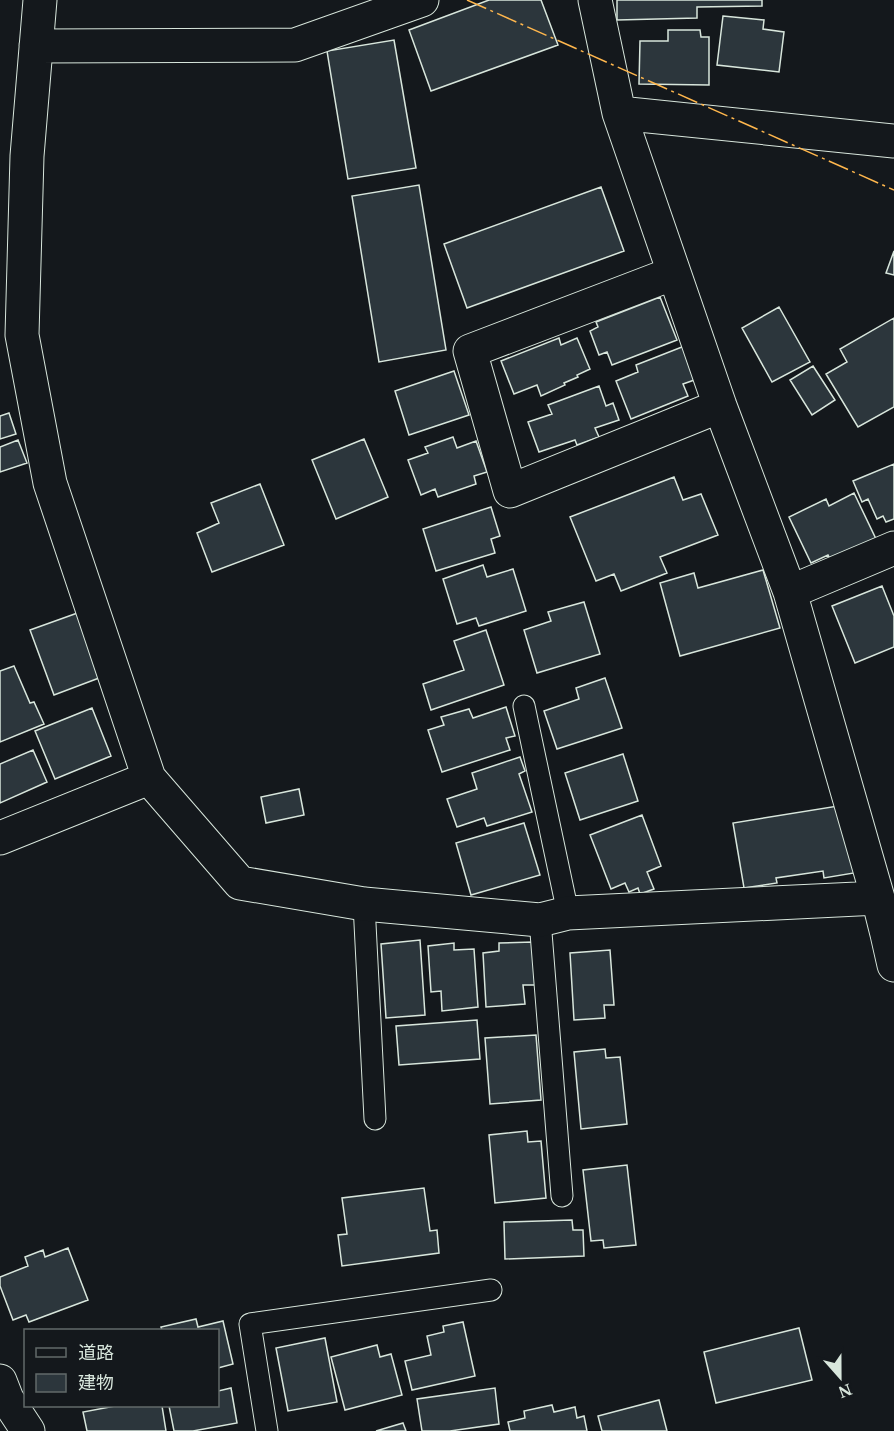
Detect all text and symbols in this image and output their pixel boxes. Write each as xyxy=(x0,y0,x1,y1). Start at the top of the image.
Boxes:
legend xyxy=(24,1329,219,1407)
text: 道路 xyxy=(78,1340,114,1364)
north arrow xyxy=(810,1347,870,1407)
text: 建物 xyxy=(78,1370,114,1394)
text: N xyxy=(835,1378,855,1404)

